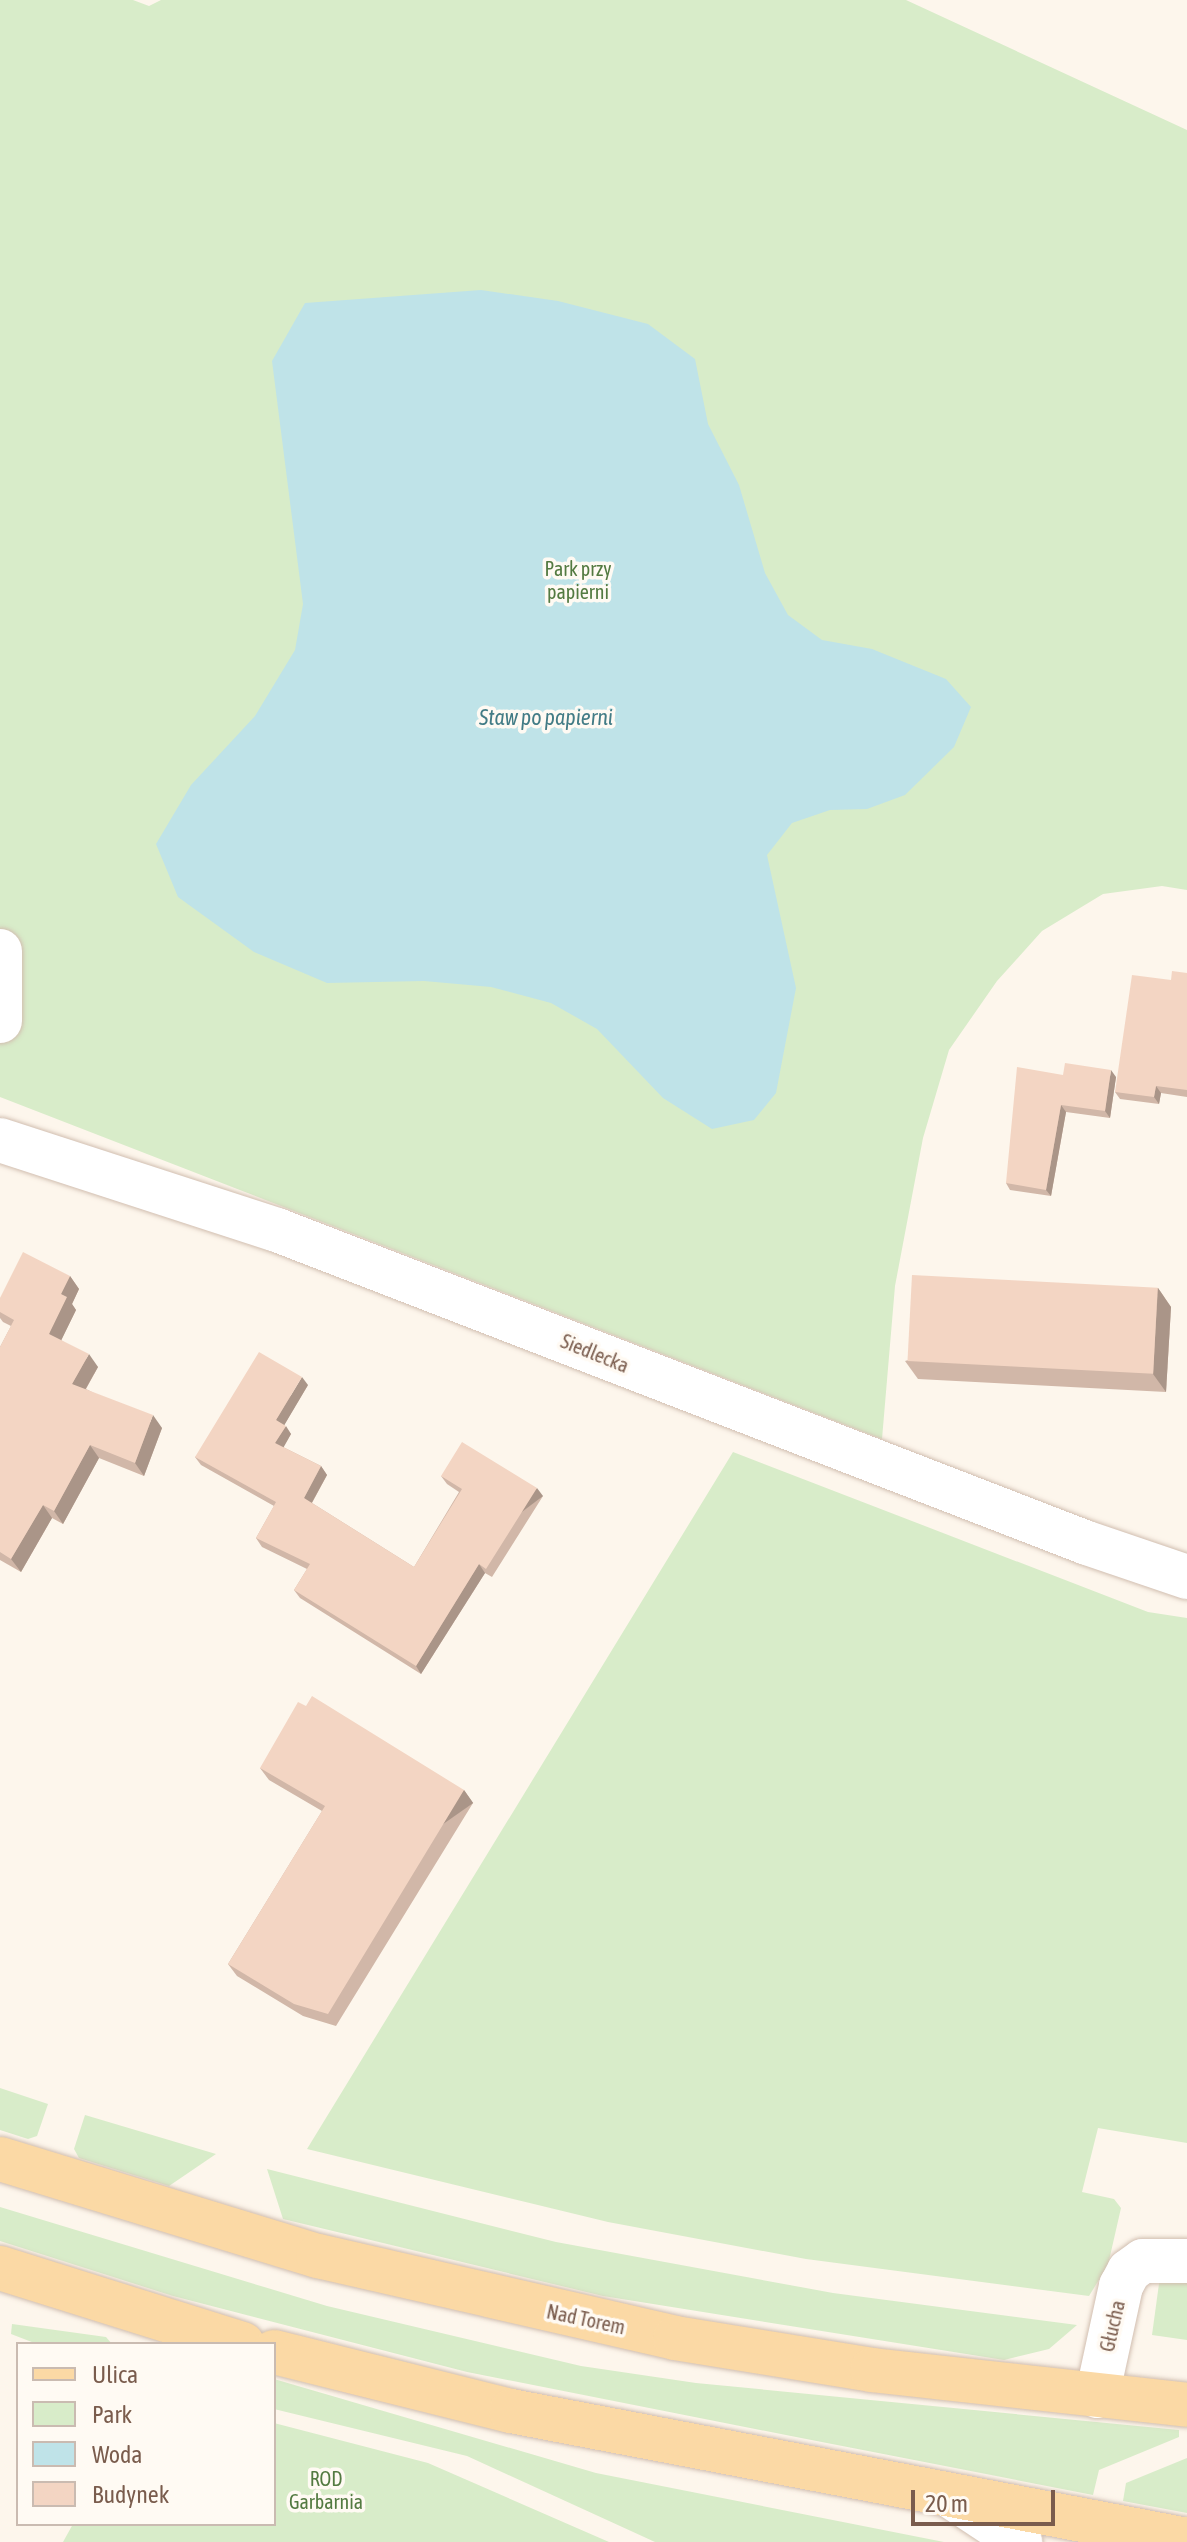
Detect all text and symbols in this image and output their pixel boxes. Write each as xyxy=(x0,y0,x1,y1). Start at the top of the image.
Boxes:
park label: Park przy papierni xyxy=(545,557,611,604)
water label: Staw po papierni xyxy=(479,705,613,731)
street label: Siedlecka xyxy=(558,1329,632,1377)
street label: Głucha xyxy=(1094,2298,1130,2354)
street label: Nad Torem xyxy=(545,2299,627,2339)
legend xyxy=(16,2342,276,2526)
text: Ulica xyxy=(92,2361,138,2388)
text: Park xyxy=(92,2401,132,2428)
text: Woda xyxy=(92,2441,143,2468)
park label: ROD Garbarnia xyxy=(289,2467,363,2514)
scale bar xyxy=(915,2474,1059,2524)
text: Budynek xyxy=(92,2481,169,2508)
text: 20 m xyxy=(925,2490,968,2517)

